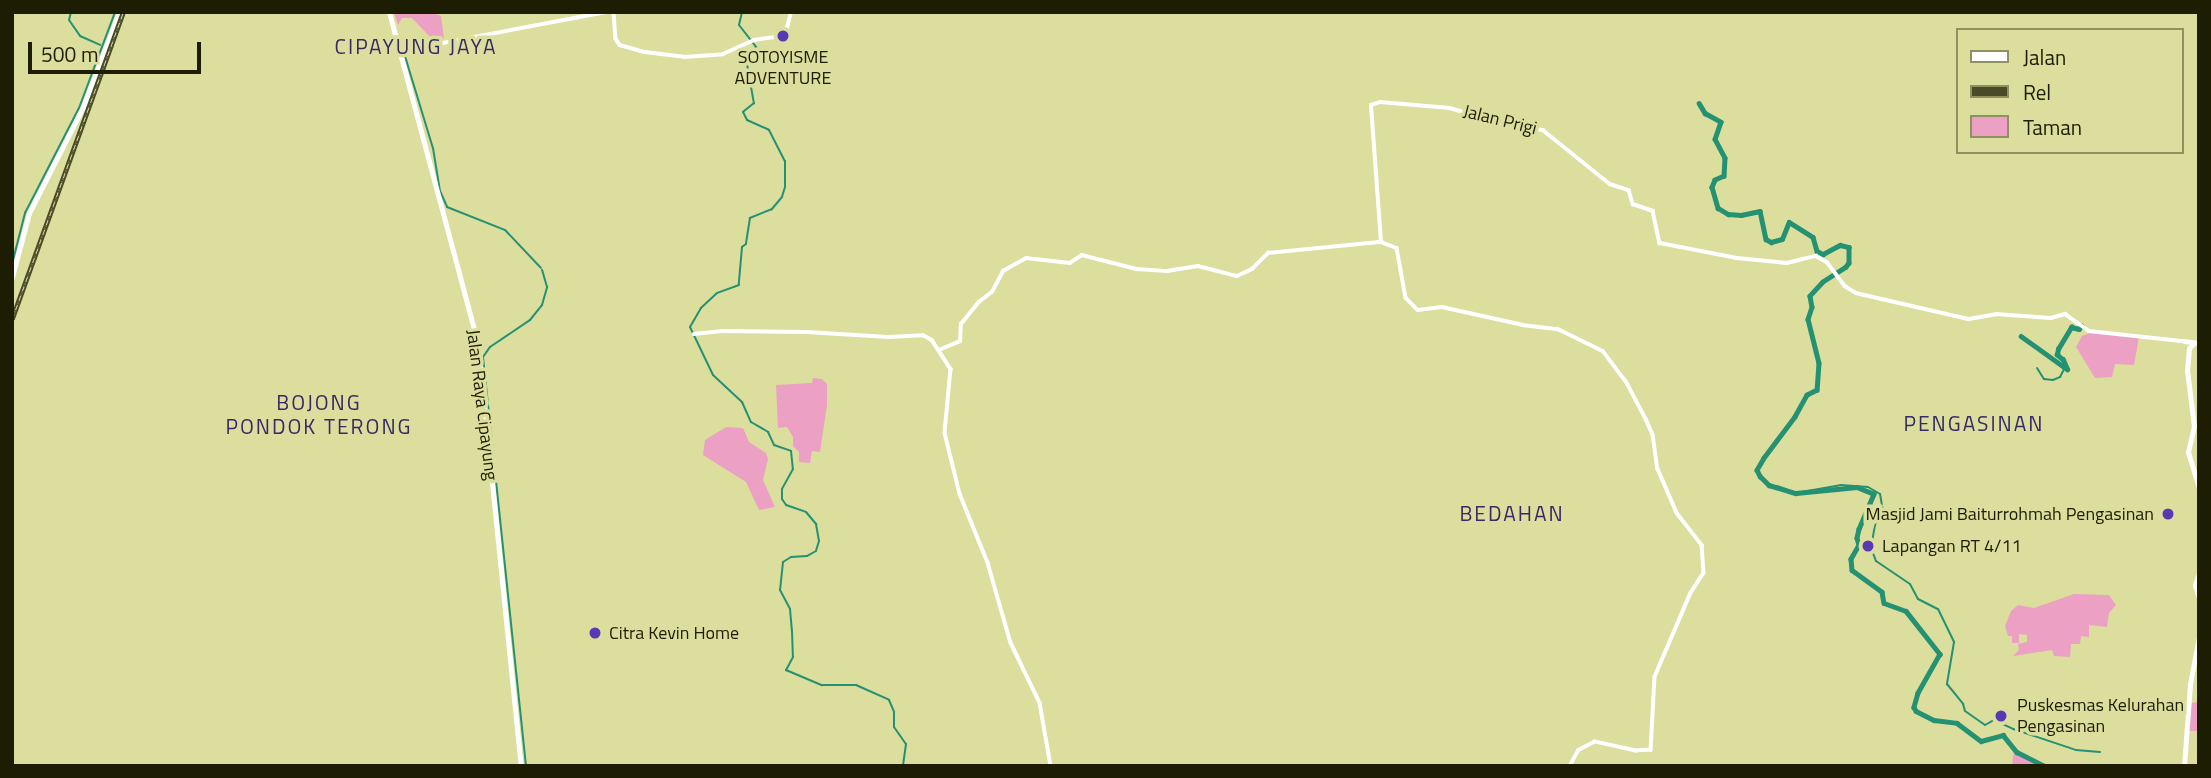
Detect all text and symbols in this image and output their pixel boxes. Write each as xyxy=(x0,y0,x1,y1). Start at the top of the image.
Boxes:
scale bar xyxy=(32,28,205,72)
marker: SOTOYISME ADVENTURE xyxy=(775,28,791,44)
legend xyxy=(1955,28,2183,154)
district label: CIPAYUNG JAYA xyxy=(336,33,496,59)
text: 500 m xyxy=(41,38,98,70)
text: Jalan xyxy=(2023,41,2066,73)
place label: SOTOYISME ADVENTURE xyxy=(735,47,831,90)
text: Rel xyxy=(2023,76,2051,108)
street label: Jalan Prigi xyxy=(1461,100,1539,140)
text: Taman xyxy=(2023,111,2082,143)
street label: Jalan Raya Cipayung xyxy=(462,328,502,482)
district label: BOJONG PONDOK TERONG xyxy=(227,389,411,439)
district label: PENGASINAN xyxy=(1905,410,2043,436)
district label: BEDAHAN xyxy=(1460,500,1564,526)
place label: Masjid Jami Baiturrohmah Pengasinan xyxy=(1866,503,2154,525)
marker: Masjid Jami Baiturrohmah Pengasinan xyxy=(2160,506,2176,522)
place label: Lapangan RT 4/11 xyxy=(1882,535,2022,557)
marker: Lapangan RT 4/11 xyxy=(1860,538,1876,554)
place label: Citra Kevin Home xyxy=(609,622,739,644)
marker: Citra Kevin Home xyxy=(587,625,603,641)
place label: Puskesmas Kelurahan Pengasinan xyxy=(2017,695,2184,738)
marker: Puskesmas Kelurahan Pengasinan xyxy=(1991,706,2011,726)

